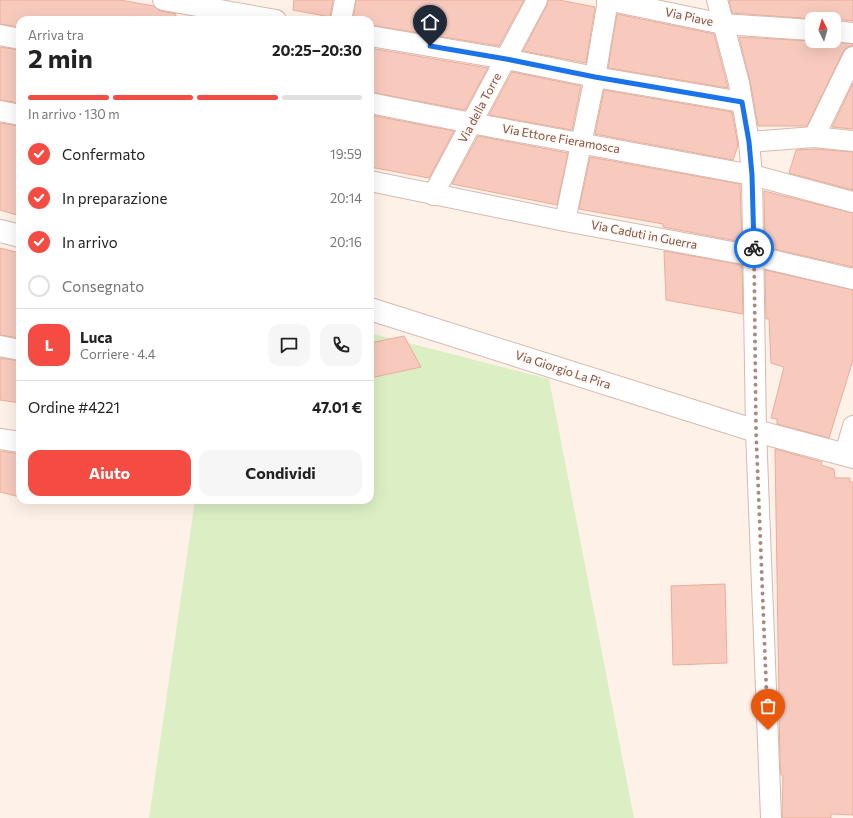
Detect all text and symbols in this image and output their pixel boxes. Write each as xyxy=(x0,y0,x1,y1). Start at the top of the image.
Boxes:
street label: Via Piave xyxy=(664,4,715,28)
pin xyxy=(413,5,447,46)
icon: home xyxy=(419,11,441,33)
north arrow xyxy=(805,12,841,48)
map controls xyxy=(805,12,841,48)
text: Arriva tra xyxy=(28,27,84,43)
text: 20:25–20:30 xyxy=(272,41,362,59)
text: 2 min xyxy=(28,42,93,73)
street label: Via della Torre xyxy=(455,70,503,145)
text: In arrivo · 130 m xyxy=(28,106,120,122)
street label: Via Ettore Fieramosca xyxy=(501,121,621,155)
icon: check xyxy=(28,143,50,165)
text: Confermato xyxy=(62,145,145,163)
text: 19:59 xyxy=(330,146,362,162)
icon: check xyxy=(28,187,50,209)
text: In preparazione xyxy=(62,189,167,207)
text: 20:14 xyxy=(330,190,362,206)
street label: Via Caduti in Guerra xyxy=(590,217,699,251)
courier xyxy=(734,228,774,268)
icon: check xyxy=(28,231,50,253)
text: In arrivo xyxy=(62,233,118,251)
text: 20:16 xyxy=(330,234,362,250)
icon: bike xyxy=(743,237,765,259)
text: Consegnato xyxy=(62,277,144,295)
button: chat xyxy=(268,324,310,366)
button: phone xyxy=(320,324,362,366)
text: Luca xyxy=(80,328,112,346)
text: L xyxy=(45,336,53,354)
text: Corriere · 4.4 xyxy=(80,346,156,362)
street label: Via Giorgio La Pira xyxy=(514,347,613,391)
text: Ordine #4221 xyxy=(28,398,120,416)
text: 47.01 € xyxy=(312,398,362,416)
button: Aiuto xyxy=(28,450,191,496)
button: Condividi xyxy=(199,450,362,496)
pin xyxy=(751,689,785,730)
icon: bag xyxy=(757,695,779,717)

